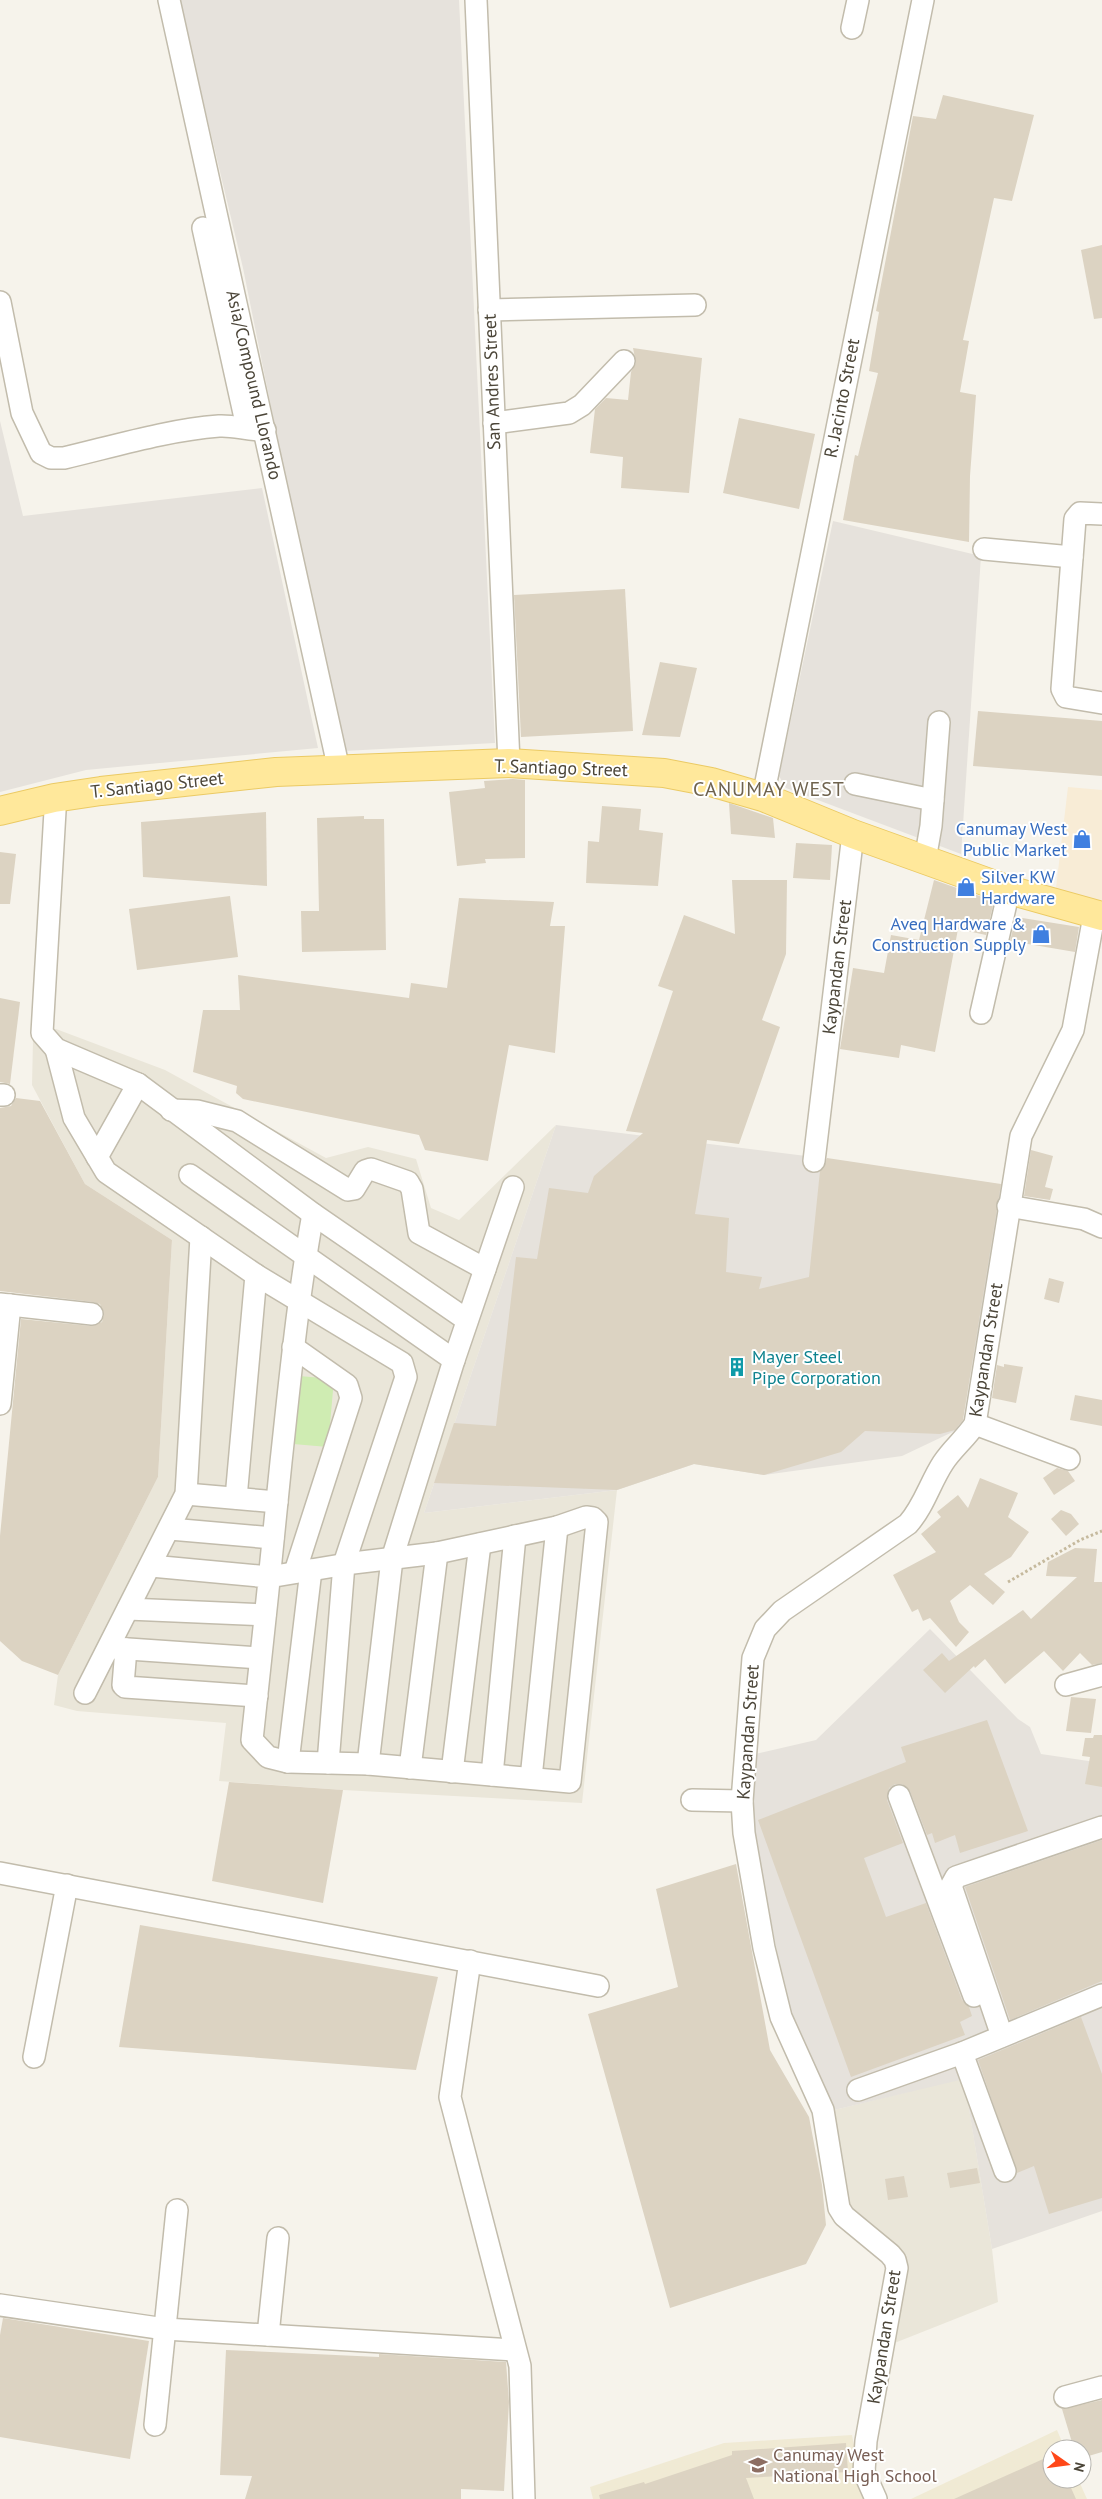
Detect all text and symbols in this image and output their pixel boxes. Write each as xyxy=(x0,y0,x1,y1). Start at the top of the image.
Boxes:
street label: Asia/Compound Llorando xyxy=(221,288,288,482)
street label: San Andres Street xyxy=(478,314,505,451)
street label: R. Jacinto Street xyxy=(819,336,864,460)
street label: T. Santiago Street xyxy=(494,754,628,781)
street label: T. Santiago Street xyxy=(89,766,225,803)
district label: CANUMAY WEST xyxy=(693,776,845,802)
place label: Canumay West Public Market xyxy=(956,817,1067,861)
shop icon: Canumay West Public Market xyxy=(1071,828,1093,850)
place label: Silver KW Hardware xyxy=(981,865,1055,909)
shop icon: Silver KW Hardware xyxy=(955,876,977,898)
street label: Kaypandan Street xyxy=(817,898,856,1036)
place label: Aveq Hardware & Construction Supply xyxy=(872,912,1027,956)
shop icon: Aveq Hardware & Construction Supply xyxy=(1030,923,1052,945)
street label: Kaypandan Street xyxy=(964,1281,1007,1419)
place label: Mayer Steel Pipe Corporation xyxy=(752,1345,881,1389)
building icon: Mayer Steel Pipe Corporation xyxy=(726,1356,748,1378)
street label: Kaypandan Street xyxy=(731,1664,764,1800)
street label: Kaypandan Street xyxy=(862,2268,905,2406)
north arrow xyxy=(1042,2439,1092,2489)
place label: Canumay West National High School xyxy=(773,2443,938,2487)
school or university icon: Canumay West National High School xyxy=(747,2454,769,2476)
text: N xyxy=(1070,2461,1089,2474)

